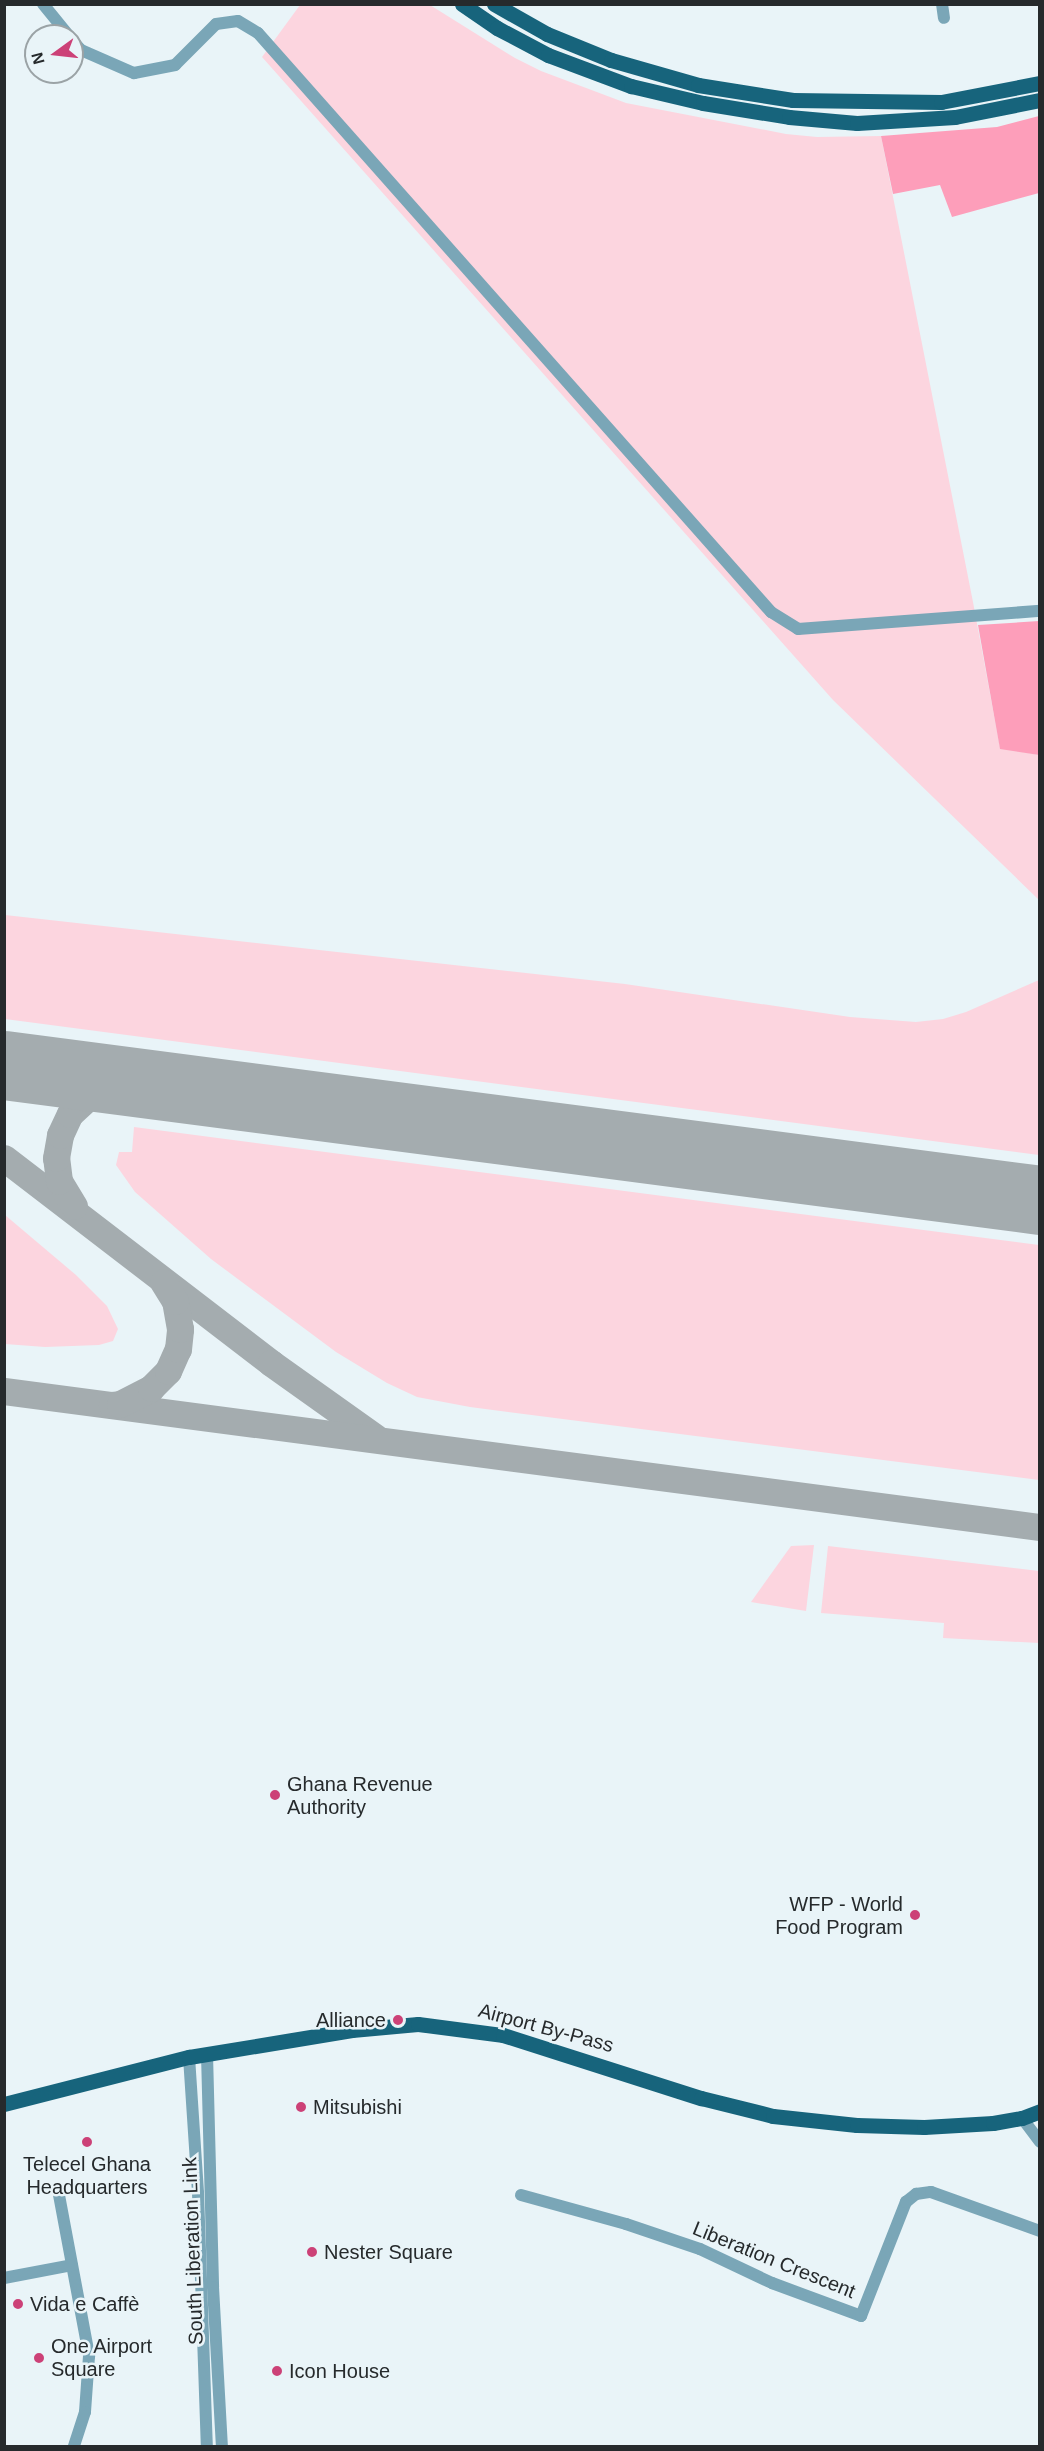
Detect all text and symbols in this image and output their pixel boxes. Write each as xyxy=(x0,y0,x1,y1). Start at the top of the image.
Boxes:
north arrow xyxy=(24,24,84,84)
text: N xyxy=(28,50,48,66)
place label: Ghana Revenue Authority xyxy=(287,1772,433,1819)
marker: Ghana Revenue Authority xyxy=(268,1788,282,1802)
place label: WFP - World Food Program xyxy=(775,1892,903,1939)
marker: WFP - World Food Program xyxy=(908,1908,922,1922)
street label: Airport By-Pass xyxy=(476,1998,616,2058)
place label: Alliance xyxy=(316,2008,386,2032)
marker: Alliance xyxy=(391,2013,405,2027)
place label: Mitsubishi xyxy=(313,2095,402,2119)
marker: Mitsubishi xyxy=(294,2100,308,2114)
marker: Telecel Ghana Headquarters xyxy=(80,2135,94,2149)
place label: Telecel Ghana Headquarters xyxy=(23,2152,151,2199)
street label: South Liberation Link xyxy=(178,2157,208,2345)
street label: Liberation Crescent xyxy=(689,2216,859,2304)
place label: Nester Square xyxy=(324,2240,453,2264)
marker: Nester Square xyxy=(305,2245,319,2259)
place label: Vida e Caffè xyxy=(30,2292,139,2316)
marker: Vida e Caffè xyxy=(11,2297,25,2311)
place label: One Airport Square xyxy=(51,2334,153,2381)
marker: One Airport Square xyxy=(32,2351,46,2365)
place label: Icon House xyxy=(289,2359,390,2383)
marker: Icon House xyxy=(270,2364,284,2378)

